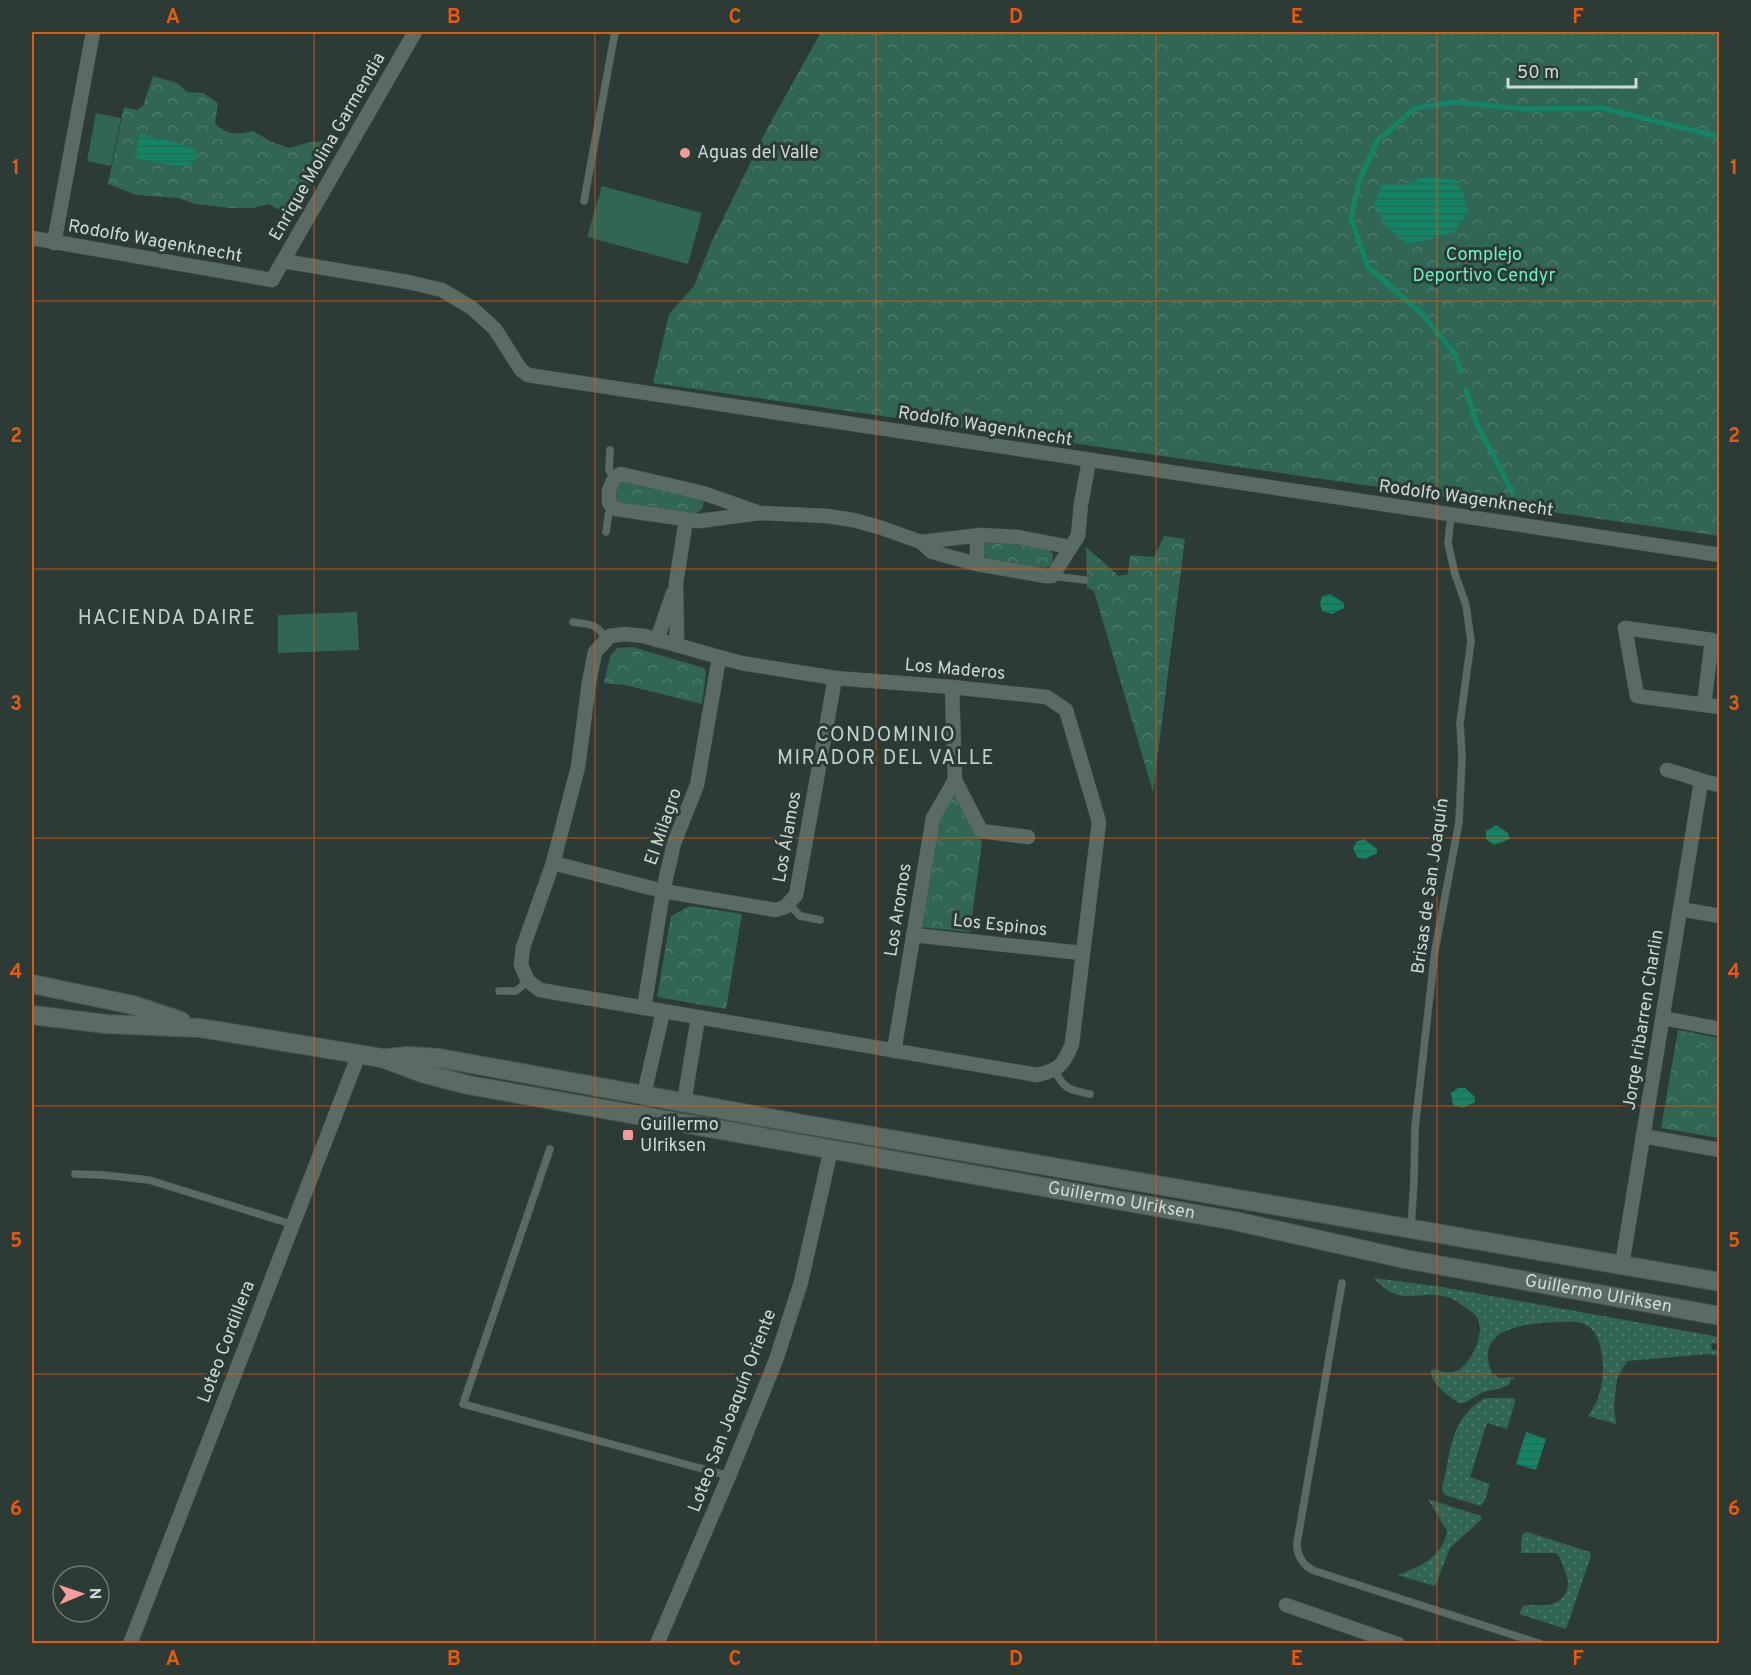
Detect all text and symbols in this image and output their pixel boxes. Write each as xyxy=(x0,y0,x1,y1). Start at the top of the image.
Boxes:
text: A xyxy=(166,5,180,31)
text: B xyxy=(447,5,461,31)
text: C xyxy=(729,5,741,31)
text: D xyxy=(1009,5,1023,31)
text: E xyxy=(1291,5,1303,31)
text: F xyxy=(1572,5,1584,31)
street label: Enrique Molina Garmendia xyxy=(265,49,391,245)
scale bar xyxy=(1508,51,1636,89)
text: 50 m xyxy=(1517,62,1559,85)
place label: Aguas del Valle xyxy=(697,142,819,165)
marker: Aguas del Valle xyxy=(678,146,692,160)
text: 1 xyxy=(12,156,20,182)
text: 1 xyxy=(1730,156,1738,182)
street label: Rodolfo Wagenknecht xyxy=(66,215,244,269)
park label: Complejo Deportivo Cendyr xyxy=(1413,244,1555,288)
street label: Rodolfo Wagenknecht xyxy=(896,402,1074,452)
text: 2 xyxy=(10,424,22,450)
text: 2 xyxy=(1728,424,1740,450)
street label: Rodolfo Wagenknecht xyxy=(1377,475,1555,523)
district label: HACIENDA DAIRE xyxy=(78,606,256,632)
street label: Los Maderos xyxy=(904,654,1006,686)
text: 3 xyxy=(10,692,22,718)
text: 3 xyxy=(1728,692,1740,718)
district label: CONDOMINIO MIRADOR DEL VALLE xyxy=(777,723,995,772)
street label: El Milagro xyxy=(640,785,688,869)
street label: Los Álamos xyxy=(767,789,807,884)
street label: Brisas de San Joaquín xyxy=(1407,797,1455,975)
street label: Los Aromos xyxy=(880,862,918,958)
street label: Los Espinos xyxy=(952,910,1048,942)
street label: Jorge Iribarren Charlin xyxy=(1618,928,1670,1112)
text: 4 xyxy=(10,960,22,986)
text: 4 xyxy=(1728,960,1740,986)
place label: Guillermo Ulriksen xyxy=(640,1114,719,1158)
marker: Guillermo Ulriksen xyxy=(621,1128,635,1142)
street label: Guillermo Ulriksen xyxy=(1046,1177,1197,1225)
text: 5 xyxy=(10,1229,22,1255)
text: 5 xyxy=(1728,1229,1740,1255)
street label: Guillermo Ulriksen xyxy=(1523,1269,1674,1319)
street label: Loteo Cordillera xyxy=(193,1278,261,1406)
street label: Loteo San Joaquín Oriente xyxy=(684,1306,782,1516)
text: 6 xyxy=(10,1497,22,1523)
text: 6 xyxy=(1728,1497,1740,1523)
north arrow xyxy=(51,1564,111,1624)
text: N xyxy=(84,1587,104,1600)
text: A xyxy=(166,1647,180,1673)
text: B xyxy=(447,1647,461,1673)
text: C xyxy=(729,1647,741,1673)
text: D xyxy=(1009,1647,1023,1673)
text: E xyxy=(1291,1647,1303,1673)
text: F xyxy=(1572,1647,1584,1673)

